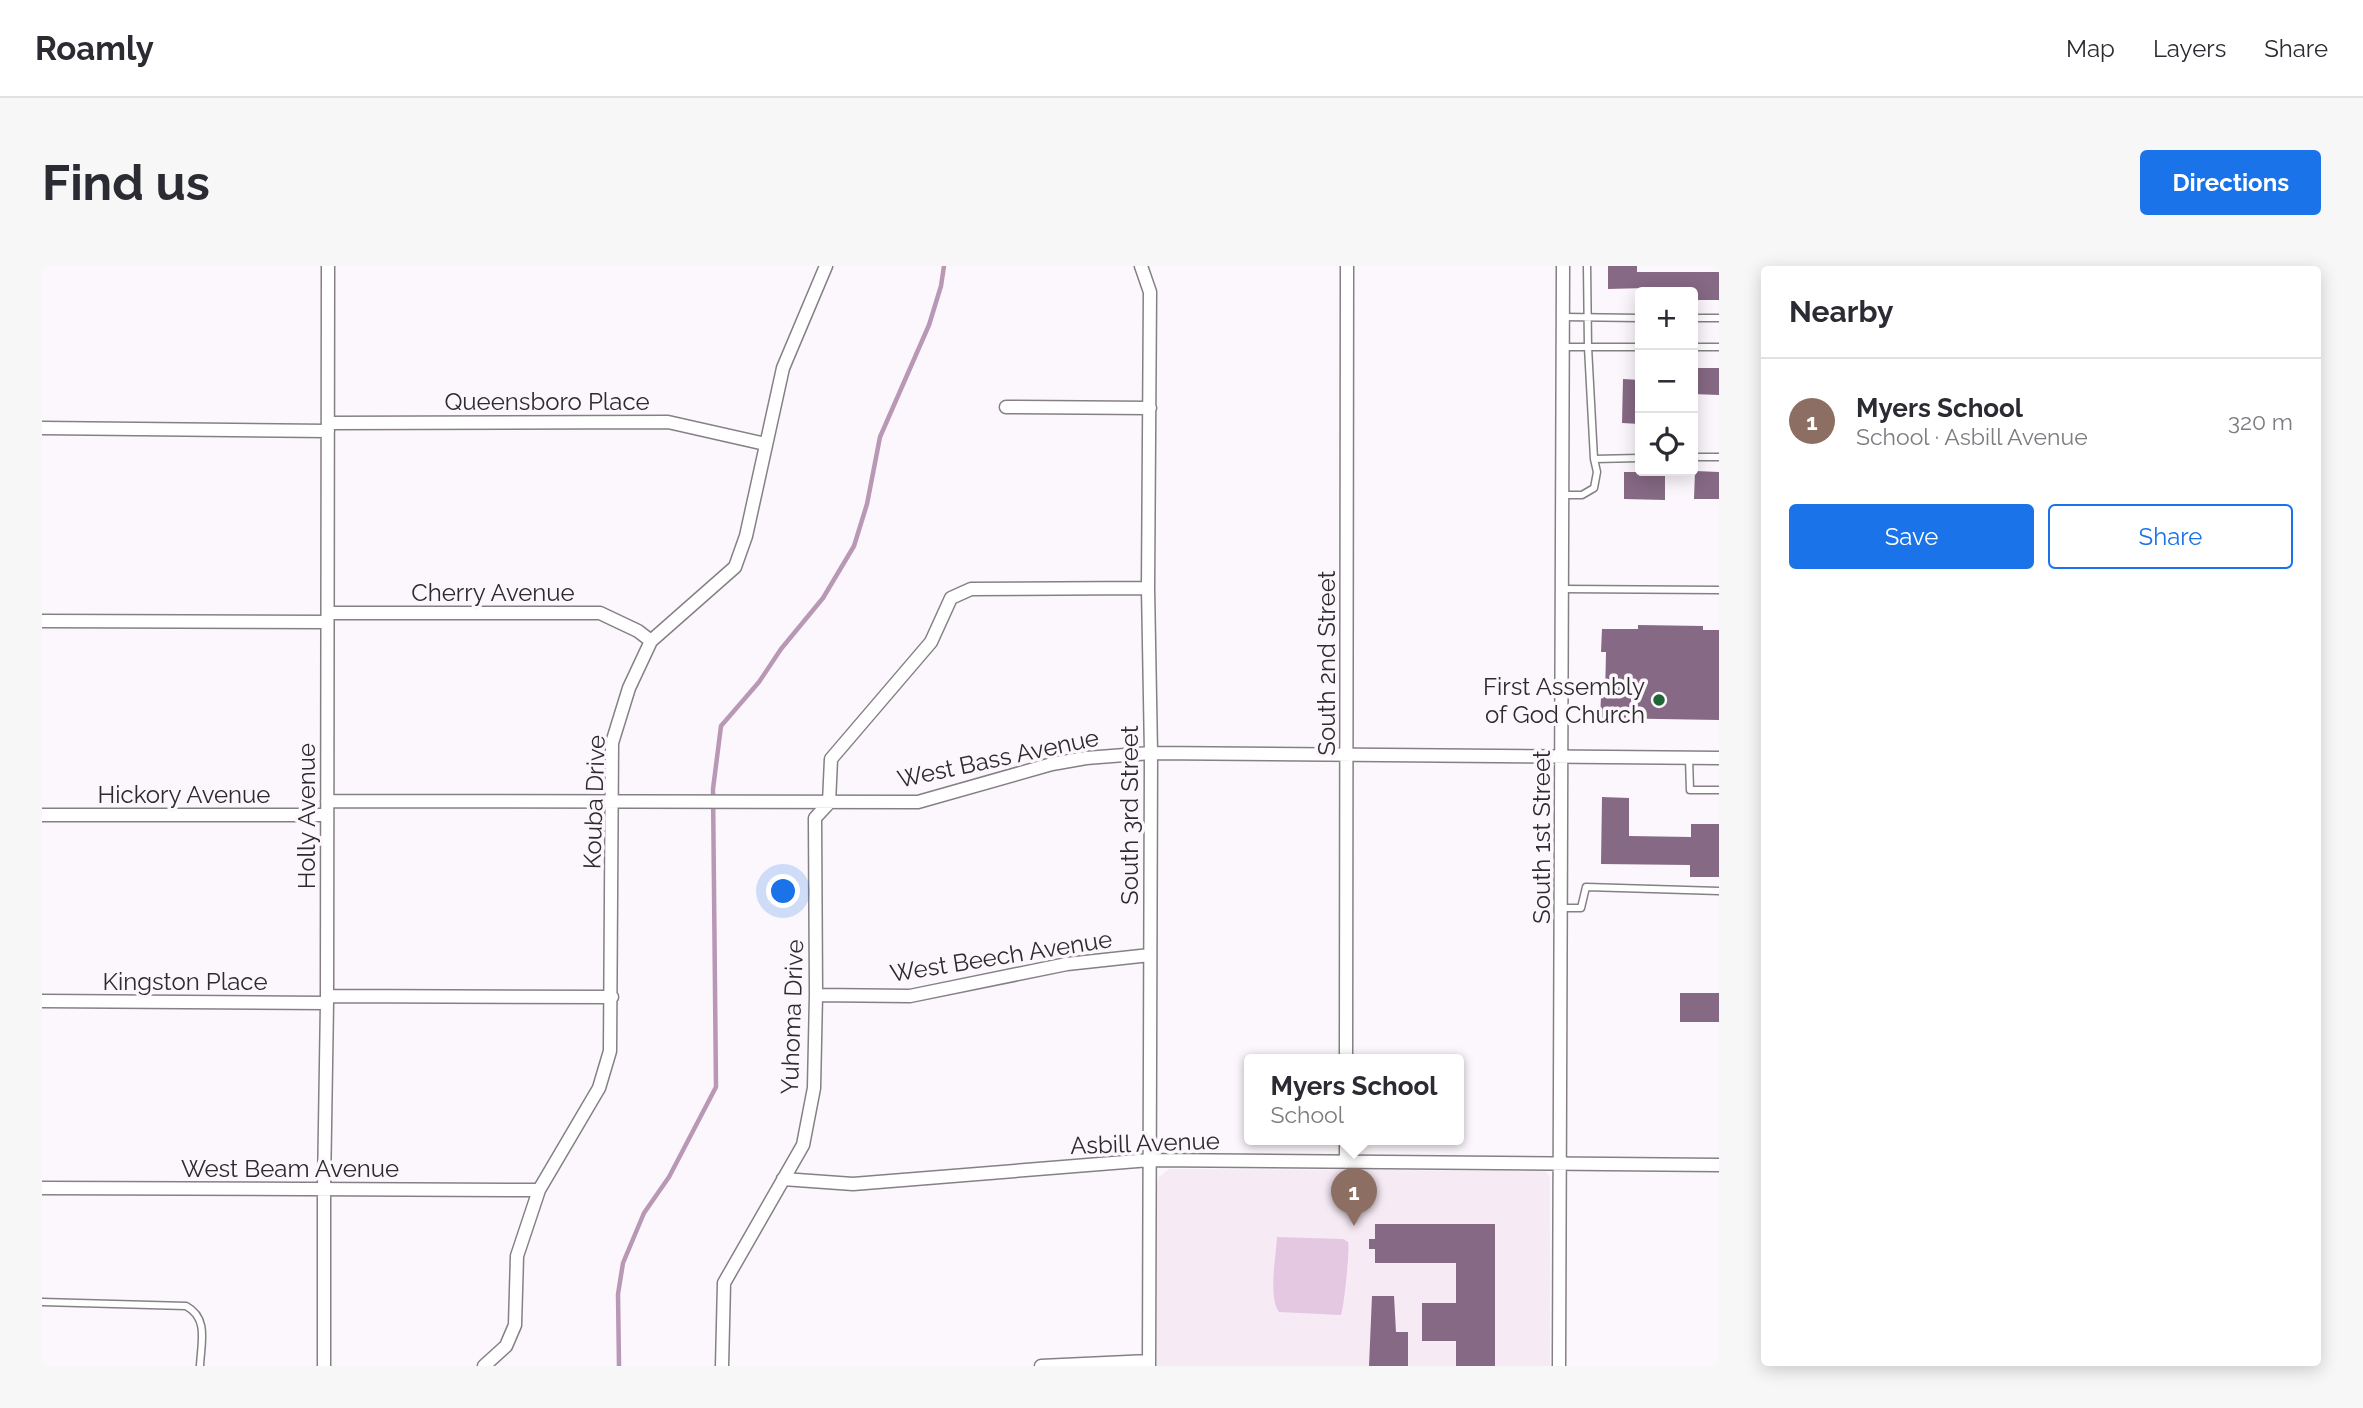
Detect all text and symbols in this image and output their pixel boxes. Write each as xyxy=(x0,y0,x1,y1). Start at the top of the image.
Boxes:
text: Roamly xyxy=(35,29,154,68)
text: Map xyxy=(2066,34,2115,63)
text: Layers xyxy=(2153,34,2226,63)
text: Share xyxy=(2264,34,2328,63)
button: Directions xyxy=(2140,150,2321,215)
text: Find us xyxy=(42,154,210,211)
map controls xyxy=(1635,287,1698,476)
button: + xyxy=(1635,287,1698,350)
text: Nearby xyxy=(1789,294,1893,329)
button: − xyxy=(1635,350,1698,413)
street label: Queensboro Place xyxy=(444,387,650,416)
text: Myers School xyxy=(1856,393,2023,423)
text: 1 xyxy=(1806,408,1818,435)
text: 320 m xyxy=(2228,408,2293,435)
button: locate xyxy=(1635,413,1698,476)
text: School · Asbill Avenue xyxy=(1856,423,2088,450)
button: Save xyxy=(1789,504,2034,569)
button: Share xyxy=(2048,504,2293,569)
street label: South 2nd Street xyxy=(1312,570,1341,756)
street label: Cherry Avenue xyxy=(411,578,575,607)
place label: First Assembly of God Church xyxy=(1483,672,1645,729)
marker: First Assembly of God Church xyxy=(1651,692,1667,708)
street label: West Bass Avenue xyxy=(895,722,1101,794)
street label: South 3rd Street xyxy=(1115,725,1144,905)
street label: Kouba Drive xyxy=(577,734,611,870)
street label: Holly Avenue xyxy=(292,743,321,889)
street label: South 1st Street xyxy=(1527,750,1556,924)
street label: Hickory Avenue xyxy=(98,780,270,809)
your location xyxy=(766,874,800,908)
street label: West Beech Avenue xyxy=(888,924,1114,988)
street label: Yuhoma Drive xyxy=(775,939,809,1095)
street label: Kingston Place xyxy=(103,967,267,996)
popup xyxy=(1244,1054,1464,1145)
text: Myers School xyxy=(1270,1071,1438,1101)
text: School xyxy=(1270,1101,1344,1128)
street label: Asbill Avenue xyxy=(1070,1126,1220,1160)
street label: West Beam Avenue xyxy=(181,1154,399,1183)
pin: 1 xyxy=(1331,1168,1377,1226)

